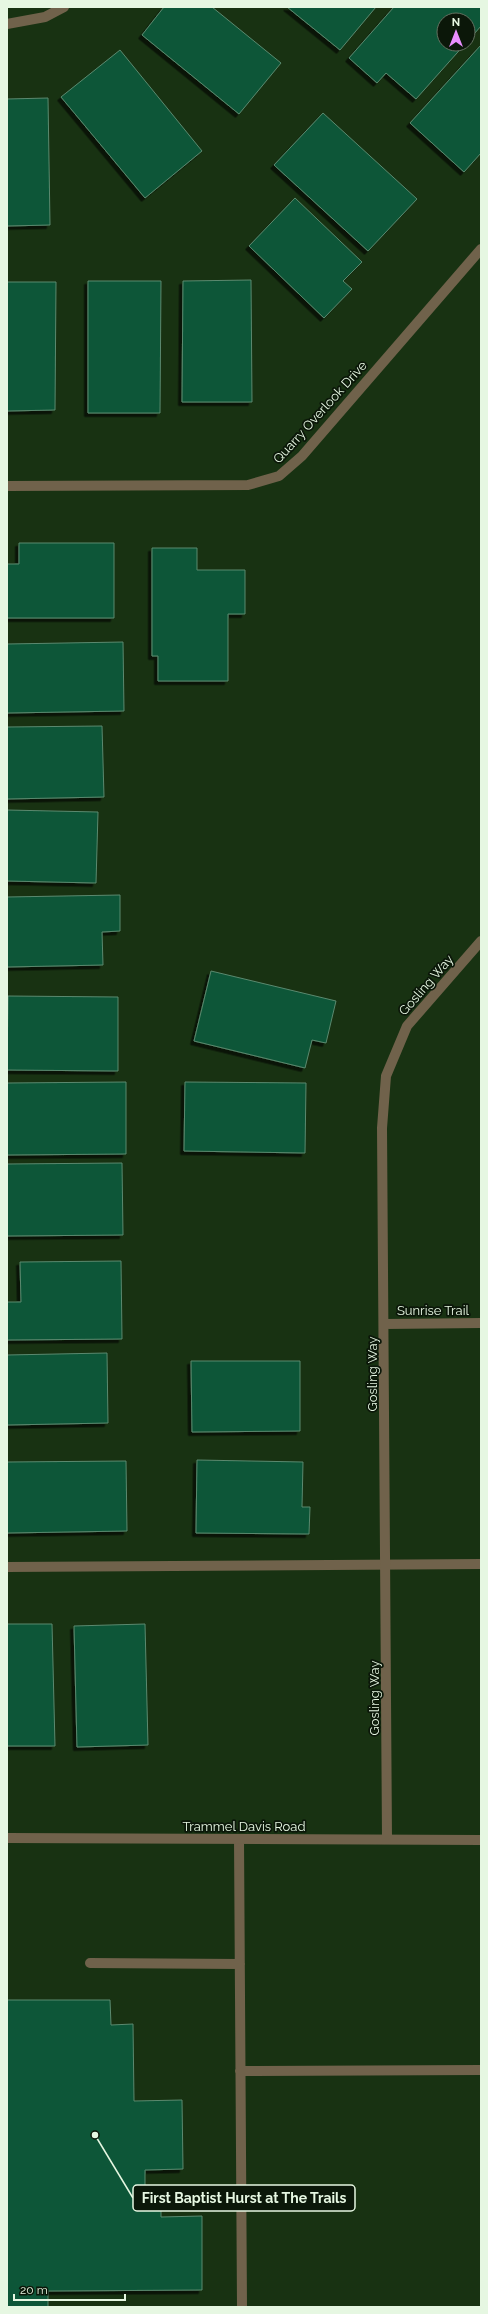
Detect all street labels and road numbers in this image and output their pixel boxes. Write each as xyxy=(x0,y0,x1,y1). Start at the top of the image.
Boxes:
street label: Quarry Overlook Drive xyxy=(270,357,370,466)
street label: Gosling Way xyxy=(396,952,456,1018)
street label: Sunrise Trail xyxy=(397,1303,470,1318)
street label: Gosling Way xyxy=(365,1336,380,1412)
street label: Gosling Way xyxy=(367,1660,382,1736)
street label: Trammel Davis Road xyxy=(182,1819,306,1834)

